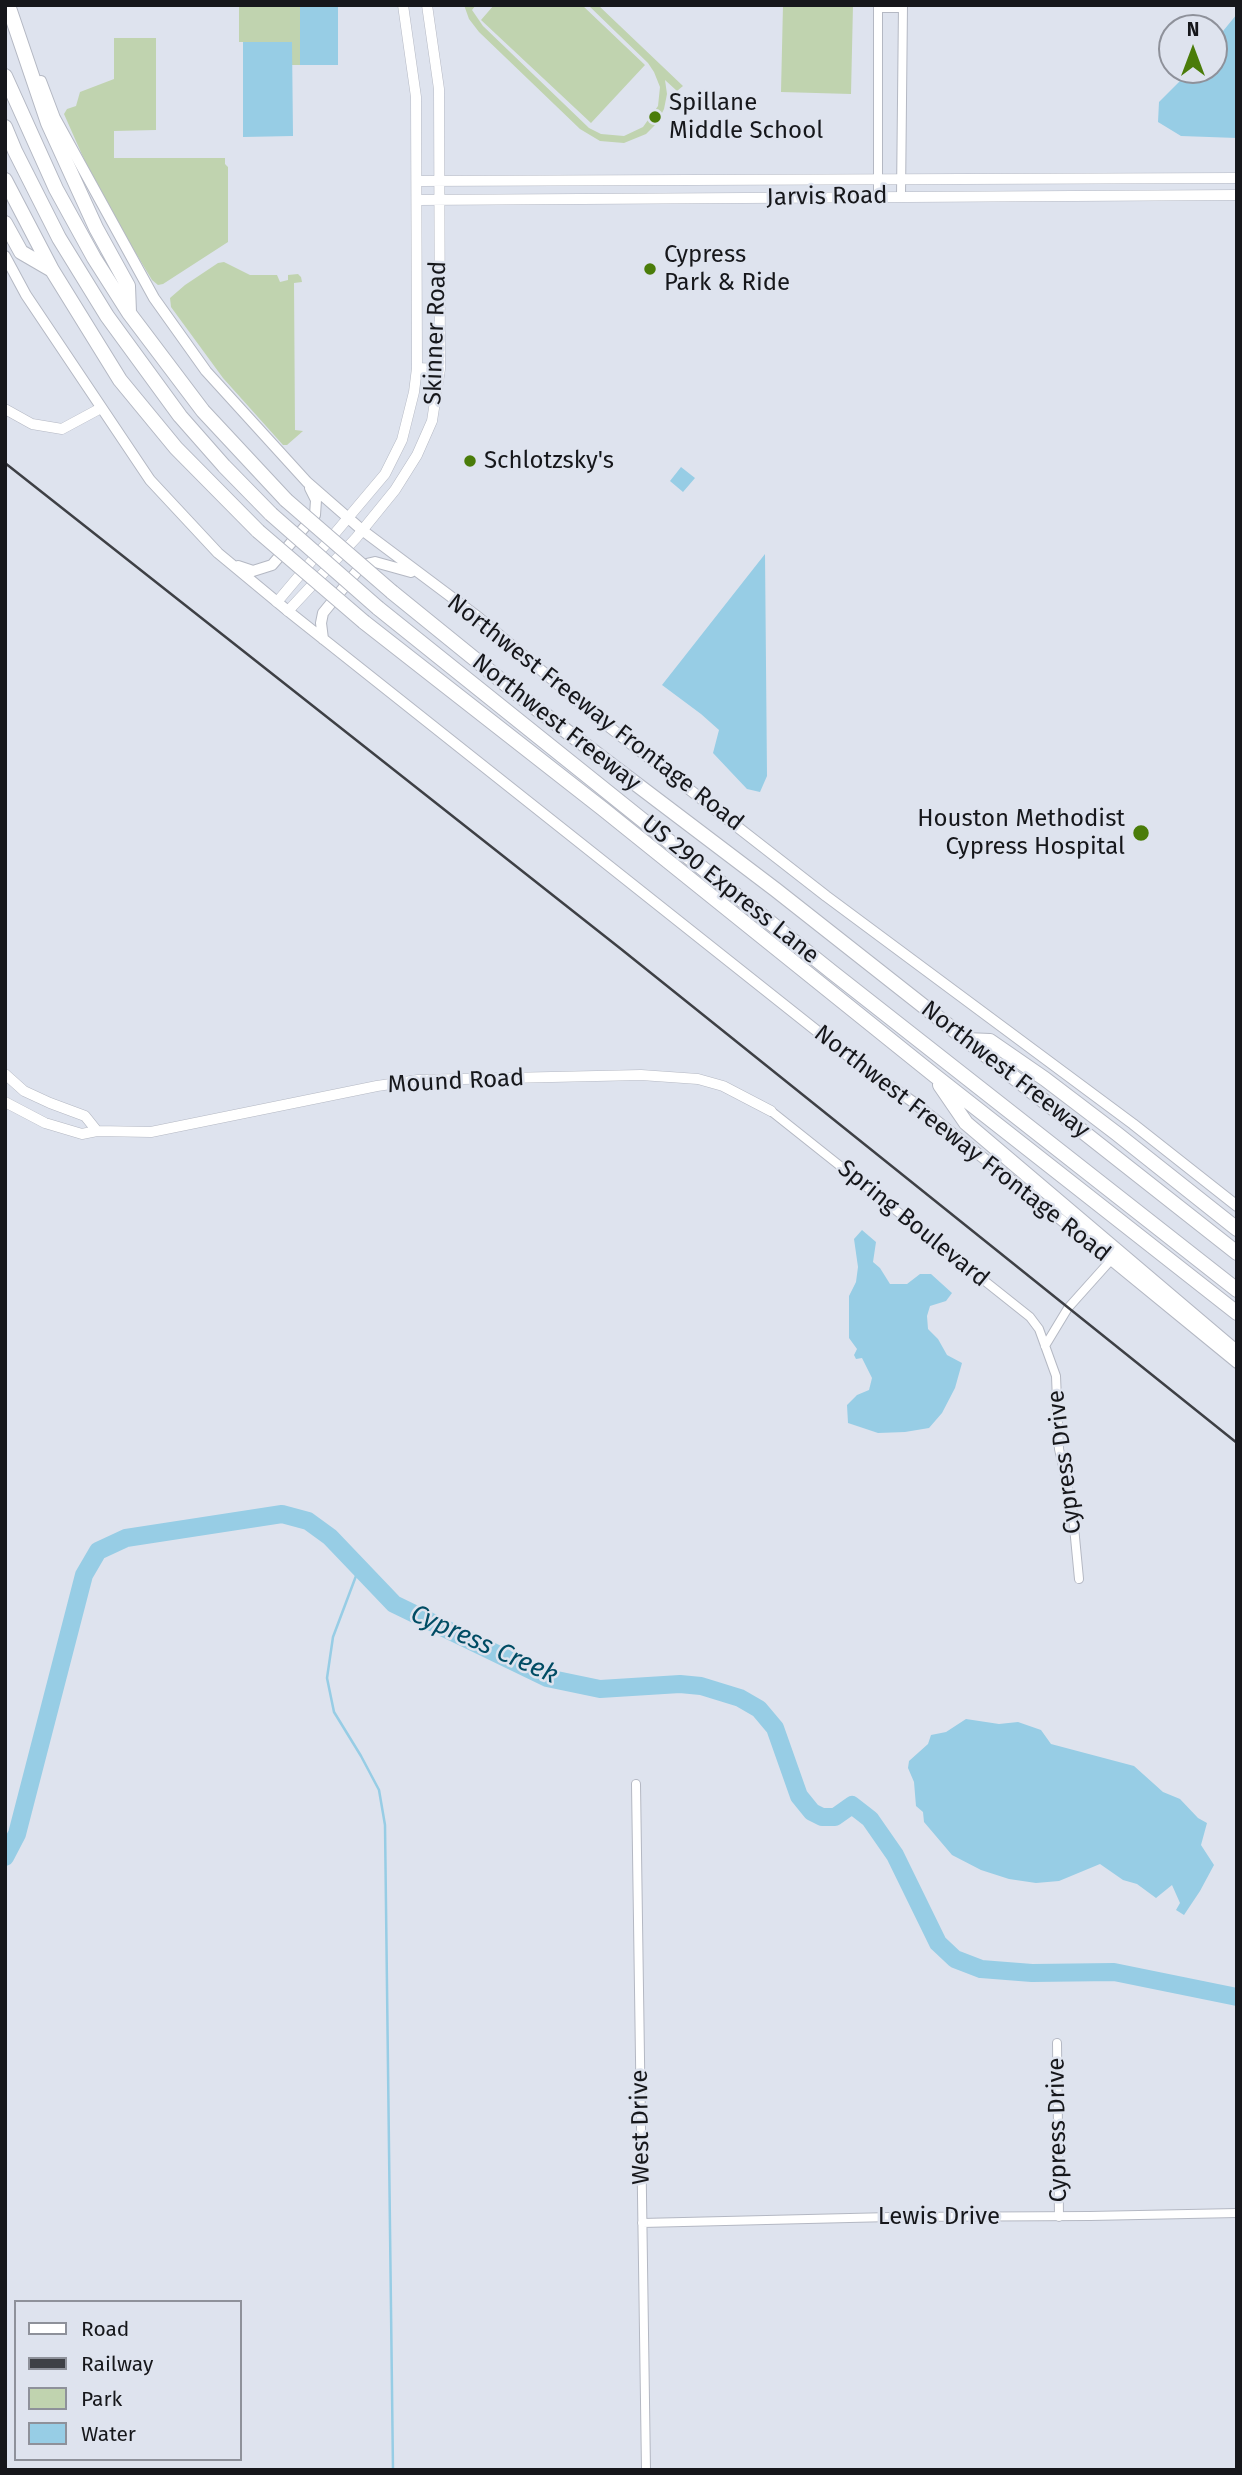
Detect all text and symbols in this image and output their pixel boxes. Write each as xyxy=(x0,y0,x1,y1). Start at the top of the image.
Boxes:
north arrow xyxy=(1158,14,1228,84)
text: N xyxy=(1187,18,1199,41)
place label: Spillane Middle School xyxy=(669,89,823,145)
marker: Spillane Middle School xyxy=(647,109,663,125)
street label: Jarvis Road xyxy=(766,182,888,212)
place label: Cypress Park & Ride xyxy=(664,241,790,297)
street label: Skinner Road xyxy=(419,260,453,406)
marker: Cypress Park & Ride xyxy=(642,261,658,277)
place label: Schlotzsky's xyxy=(484,447,614,475)
marker: Schlotzsky's xyxy=(462,453,478,469)
street label: Northwest Freeway Frontage Road xyxy=(441,588,749,838)
street label: Northwest Freeway xyxy=(466,648,646,798)
place label: Houston Methodist Cypress Hospital xyxy=(917,805,1125,861)
street label: US 290 Express Lane xyxy=(635,810,825,970)
marker: Houston Methodist Cypress Hospital xyxy=(1131,823,1151,843)
street label: Northwest Freeway xyxy=(915,995,1095,1145)
street label: Northwest Freeway Frontage Road xyxy=(808,1019,1116,1269)
street label: Mound Road xyxy=(387,1064,525,1100)
street label: Spring Boulevard xyxy=(832,1154,994,1294)
street label: Cypress Drive xyxy=(1042,1388,1088,1536)
water label: Cypress Creek xyxy=(406,1599,562,1691)
street label: Cypress Drive xyxy=(1042,2057,1074,2203)
street label: West Drive xyxy=(626,2069,656,2185)
street label: Lewis Drive xyxy=(878,2203,1000,2231)
legend xyxy=(14,2300,242,2461)
text: Road xyxy=(81,2316,129,2342)
text: Railway xyxy=(81,2351,153,2377)
text: Park xyxy=(81,2386,122,2412)
text: Water xyxy=(81,2421,136,2447)

